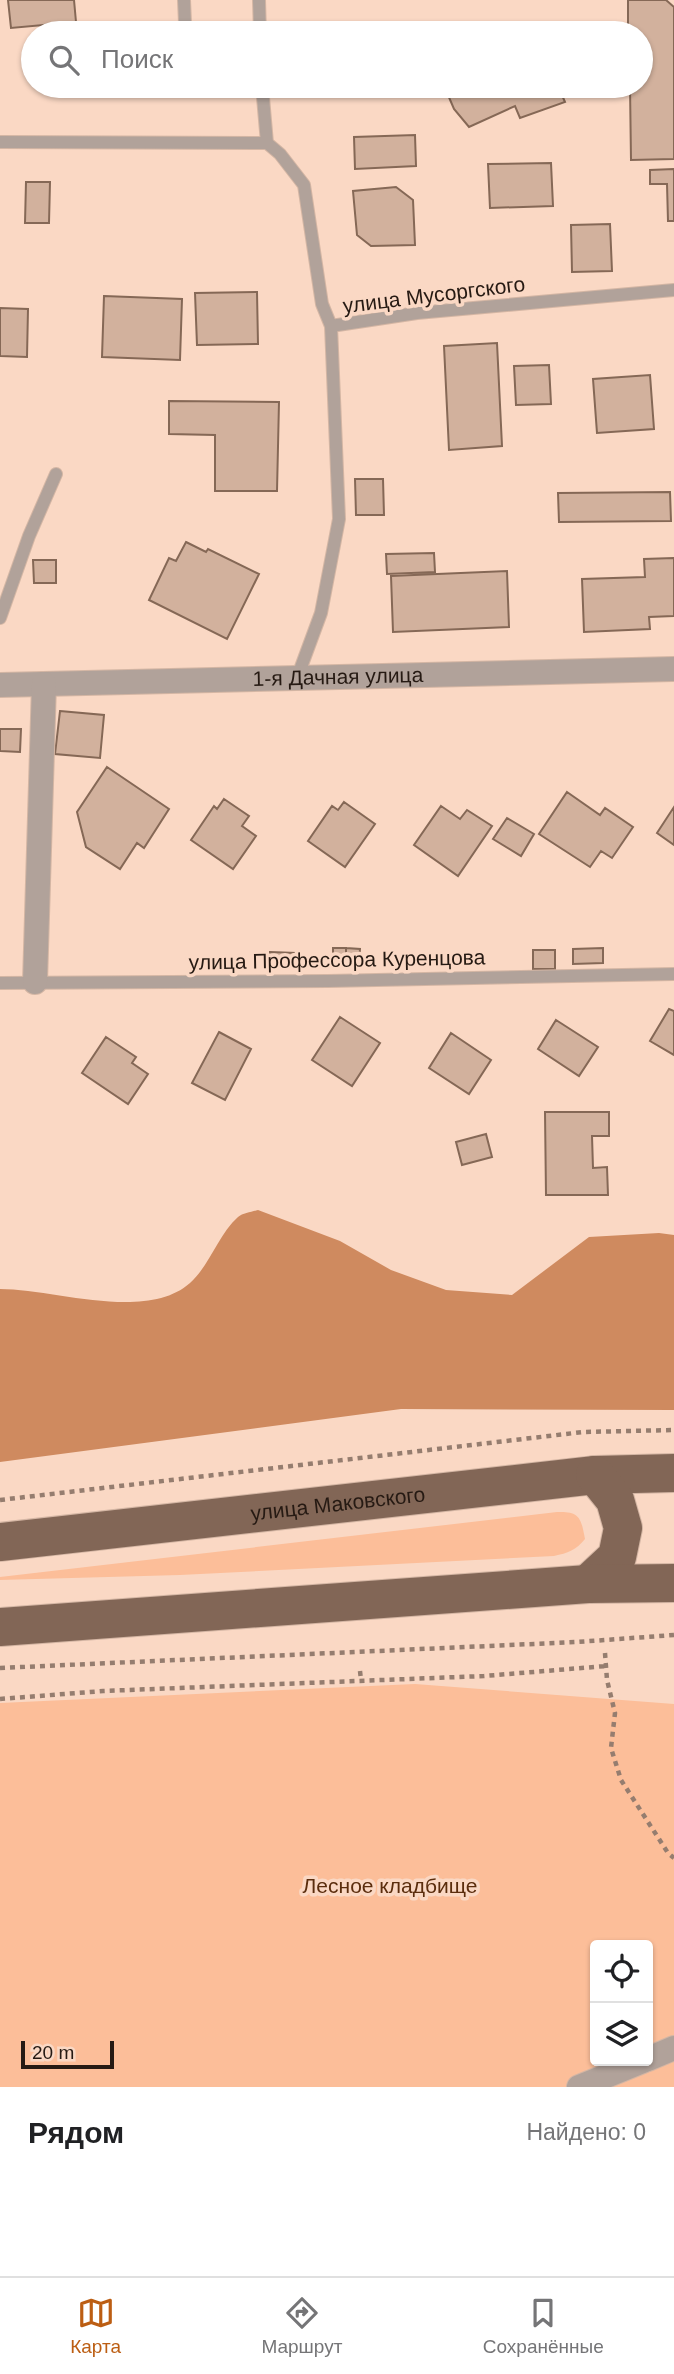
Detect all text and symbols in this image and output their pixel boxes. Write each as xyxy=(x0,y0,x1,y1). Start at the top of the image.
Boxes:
search box xyxy=(21,21,653,98)
icon: search xyxy=(45,41,83,79)
text: Поиск xyxy=(101,44,173,74)
street label: улица Мусоргского xyxy=(342,272,526,317)
street label: 1-я Дачная улица xyxy=(252,663,424,690)
street label: улица Профессора Куренцова xyxy=(189,945,486,974)
street label: улица Маковского xyxy=(249,1482,426,1525)
park label: Лесное кладбище xyxy=(303,1874,477,1897)
map controls xyxy=(590,1940,653,2066)
button: locate xyxy=(590,1940,653,2003)
button: layers xyxy=(590,2003,653,2066)
scale bar xyxy=(21,2038,114,2070)
text: 20 m xyxy=(32,2042,74,2063)
text: Рядом xyxy=(28,2116,124,2149)
text: Найдено: 0 xyxy=(526,2119,646,2145)
tab: Карта xyxy=(70,2294,121,2358)
tab: Маршрут xyxy=(261,2294,342,2358)
tab: Сохранённые xyxy=(483,2294,604,2358)

